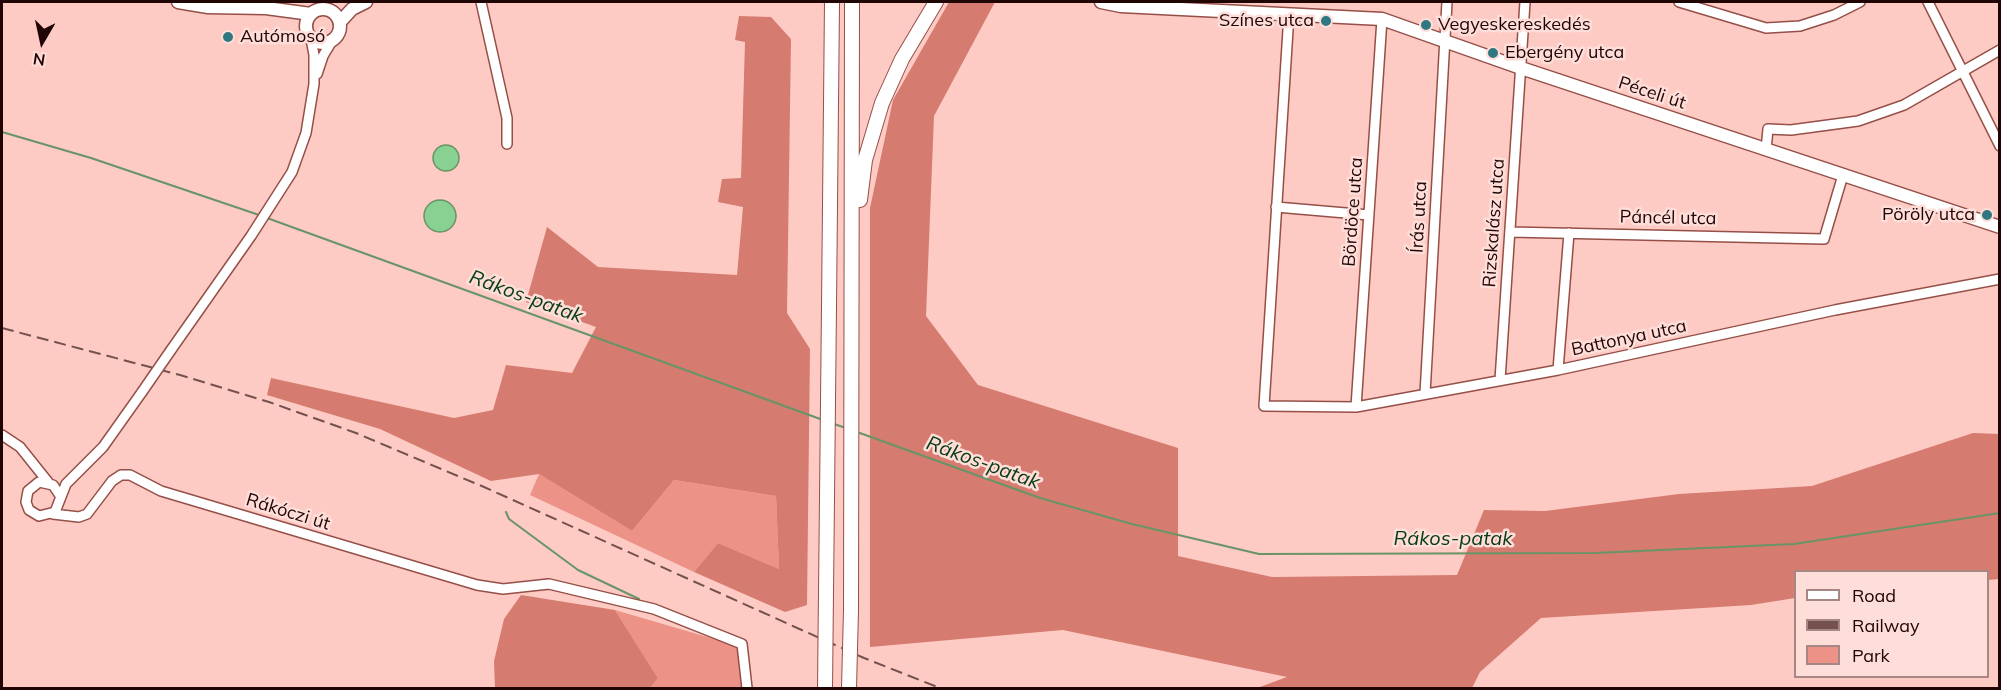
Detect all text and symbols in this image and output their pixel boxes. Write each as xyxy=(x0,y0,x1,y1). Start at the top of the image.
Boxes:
place label: Színes utca xyxy=(1219,10,1314,32)
north arrow xyxy=(12,12,72,72)
marker: Színes utca xyxy=(1319,14,1333,28)
place label: Vegyeskereskedés xyxy=(1438,14,1591,36)
marker: Vegyeskereskedés xyxy=(1419,18,1433,32)
place label: Autómosó xyxy=(240,26,325,48)
marker: Autómosó xyxy=(221,30,235,44)
place label: Ebergény utca xyxy=(1505,42,1624,64)
marker: Ebergény utca xyxy=(1486,46,1500,60)
text: N xyxy=(32,49,47,71)
street label: Péceli út xyxy=(1616,72,1688,114)
street label: Bördöce utca xyxy=(1338,157,1368,267)
street label: Rizskalász utca xyxy=(1479,158,1509,288)
street label: Írás utca xyxy=(1406,181,1432,253)
place label: Pöröly utca xyxy=(1882,204,1975,226)
street label: Páncél utca xyxy=(1619,206,1717,230)
marker: Pöröly utca xyxy=(1980,208,1994,222)
water label: Rákos-patak xyxy=(466,265,586,329)
street label: Battonya utca xyxy=(1569,315,1689,361)
water label: Rákos-patak xyxy=(923,431,1043,495)
street label: Rákóczi út xyxy=(243,489,333,535)
water label: Rákos-patak xyxy=(1393,527,1513,551)
legend xyxy=(1794,570,1989,678)
text: Road xyxy=(1852,584,1896,607)
text: Railway xyxy=(1852,614,1920,637)
text: Park xyxy=(1852,644,1890,667)

